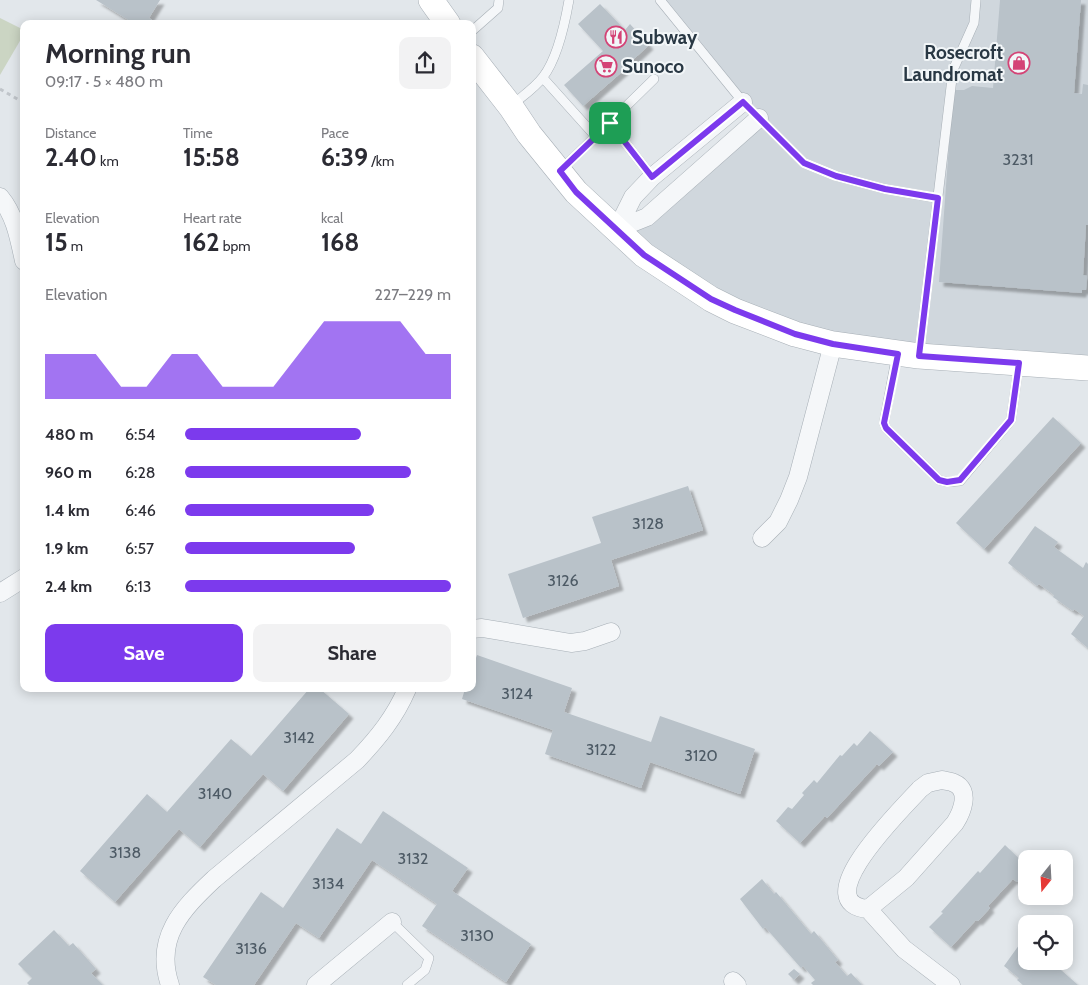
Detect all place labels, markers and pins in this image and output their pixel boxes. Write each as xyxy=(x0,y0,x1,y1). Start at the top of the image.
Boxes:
restaurant icon: Subway xyxy=(604,25,628,49)
place label: Subway xyxy=(632,26,698,49)
place label: Rosecroft Laundromat xyxy=(903,41,1003,86)
shop icon: Rosecroft Laundromat xyxy=(1007,51,1031,75)
supermarket icon: Sunoco xyxy=(594,54,618,78)
place label: Sunoco xyxy=(622,55,684,78)
pin xyxy=(589,102,631,144)

